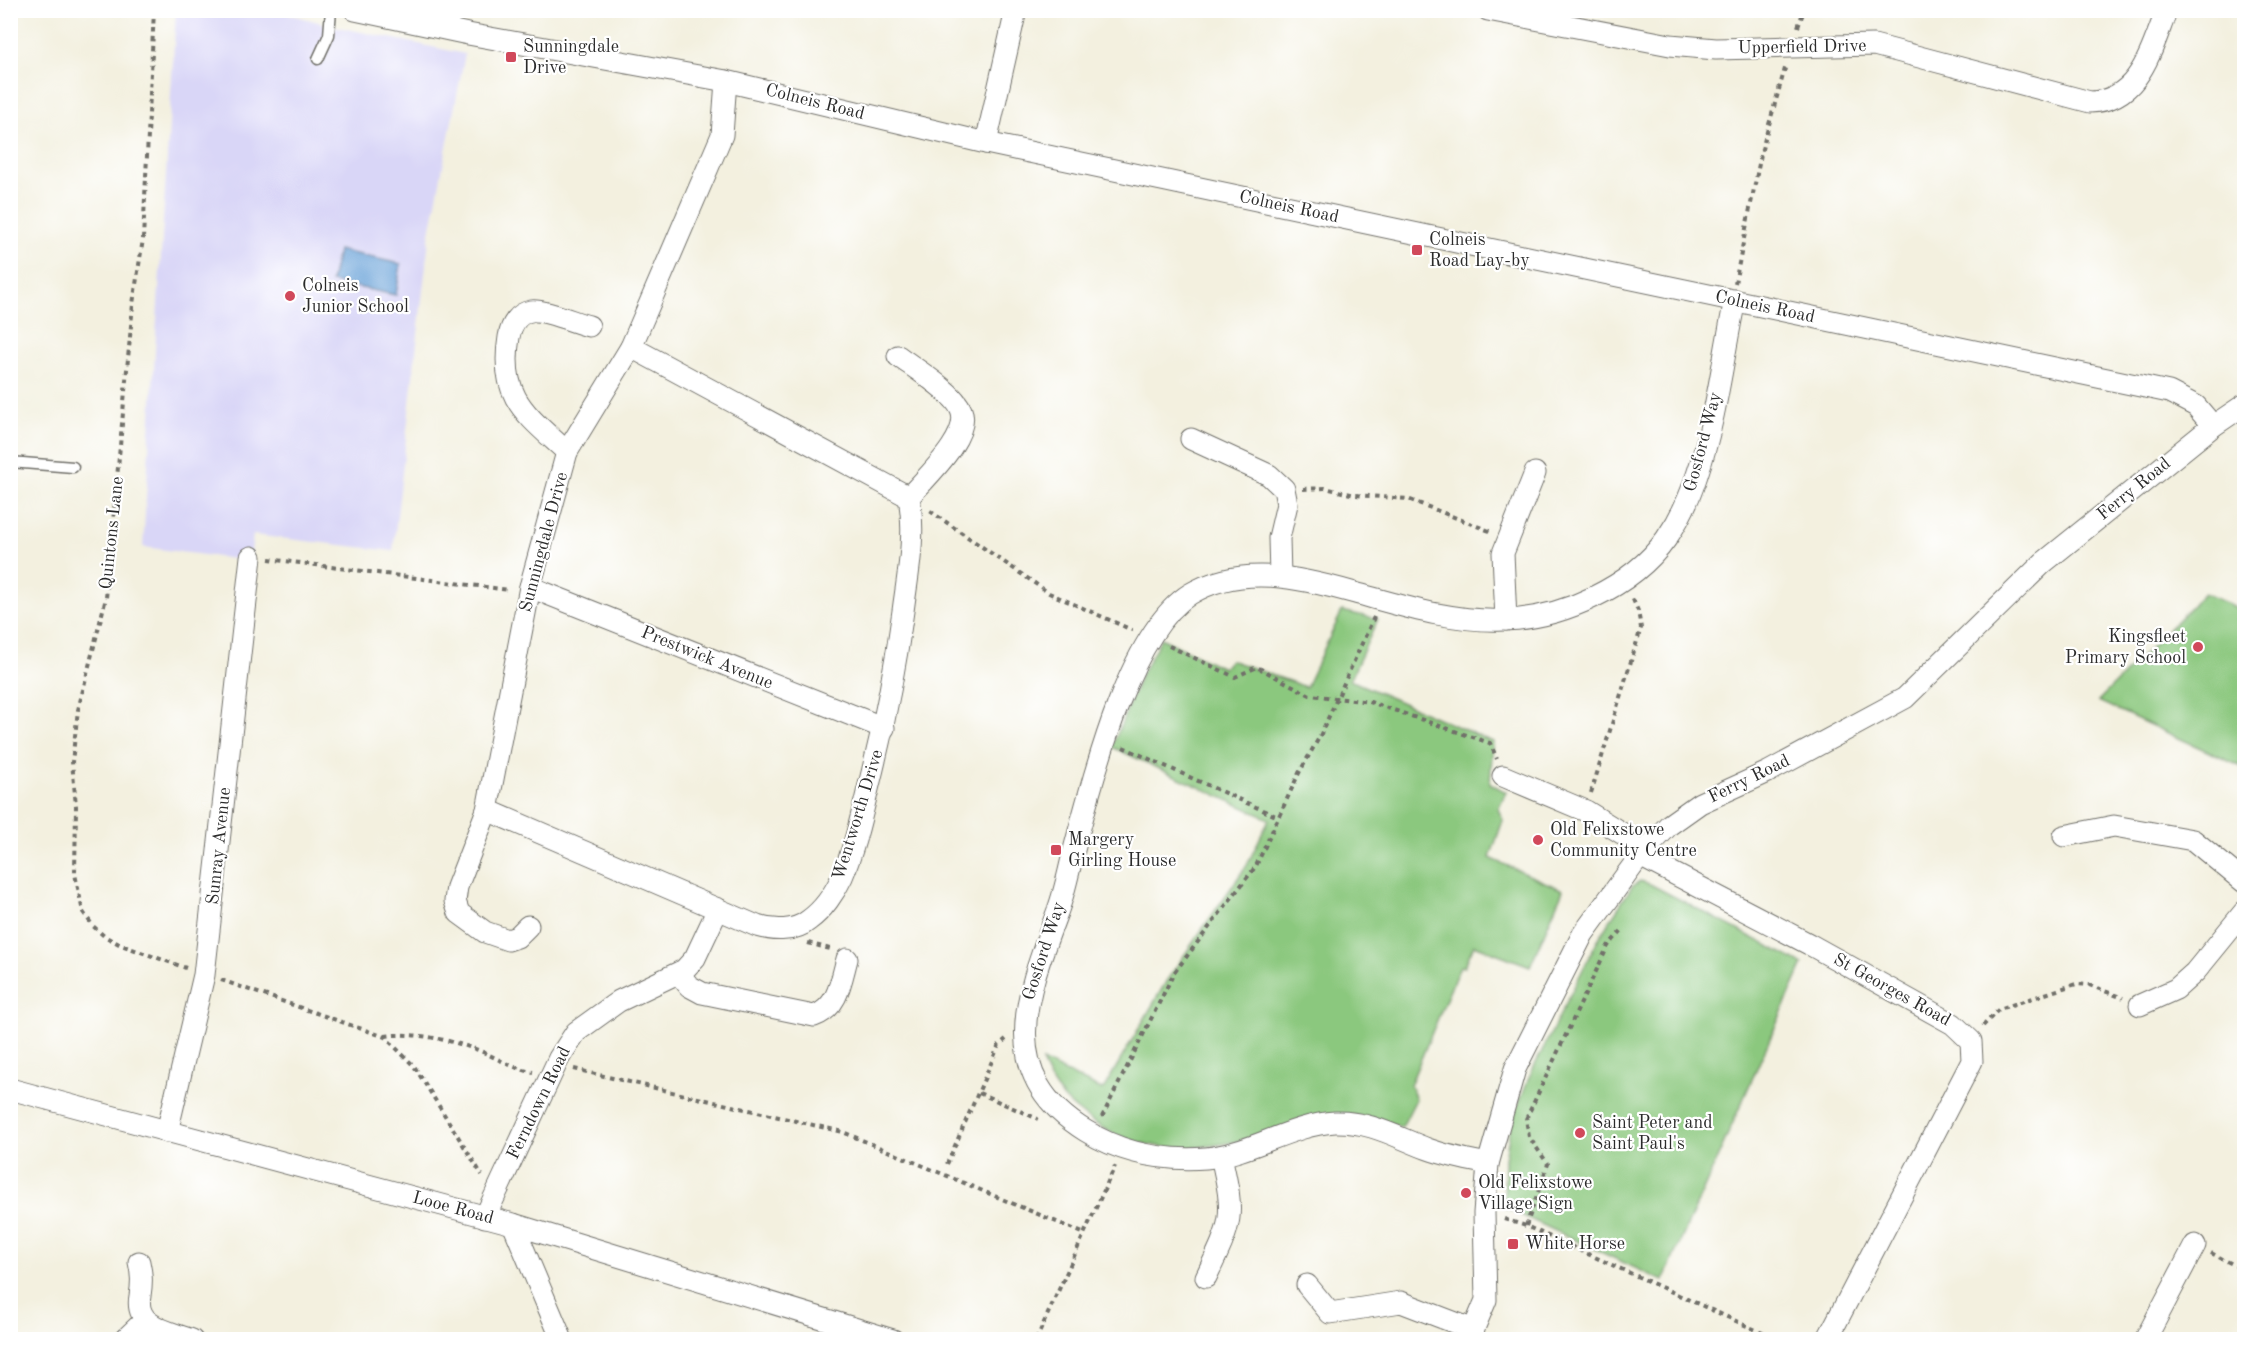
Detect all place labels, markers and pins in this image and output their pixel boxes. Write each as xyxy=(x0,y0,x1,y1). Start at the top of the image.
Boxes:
place label: Sunningdale Drive xyxy=(523,38,619,77)
marker: Sunningdale Drive xyxy=(504,50,518,64)
place label: Colneis Road Lay-by xyxy=(1429,231,1530,270)
marker: Colneis Road Lay-by xyxy=(1410,243,1424,257)
place label: Colneis Junior School xyxy=(302,277,409,316)
marker: Colneis Junior School xyxy=(283,289,297,303)
place label: Kingsfleet Primary School xyxy=(2065,628,2186,667)
marker: Kingsfleet Primary School xyxy=(2191,640,2205,654)
place label: Old Felixstowe Community Centre xyxy=(1550,821,1697,860)
place label: Margery Girling House xyxy=(1068,831,1176,870)
marker: Old Felixstowe Community Centre xyxy=(1531,833,1545,847)
marker: Margery Girling House xyxy=(1049,843,1063,857)
place label: Saint Peter and Saint Paul's xyxy=(1592,1114,1713,1153)
marker: Saint Peter and Saint Paul's xyxy=(1573,1126,1587,1140)
place label: Old Felixstowe Village Sign xyxy=(1478,1174,1592,1213)
marker: Old Felixstowe Village Sign xyxy=(1459,1186,1473,1200)
place label: White Horse xyxy=(1525,1235,1625,1253)
marker: White Horse xyxy=(1506,1237,1520,1251)

